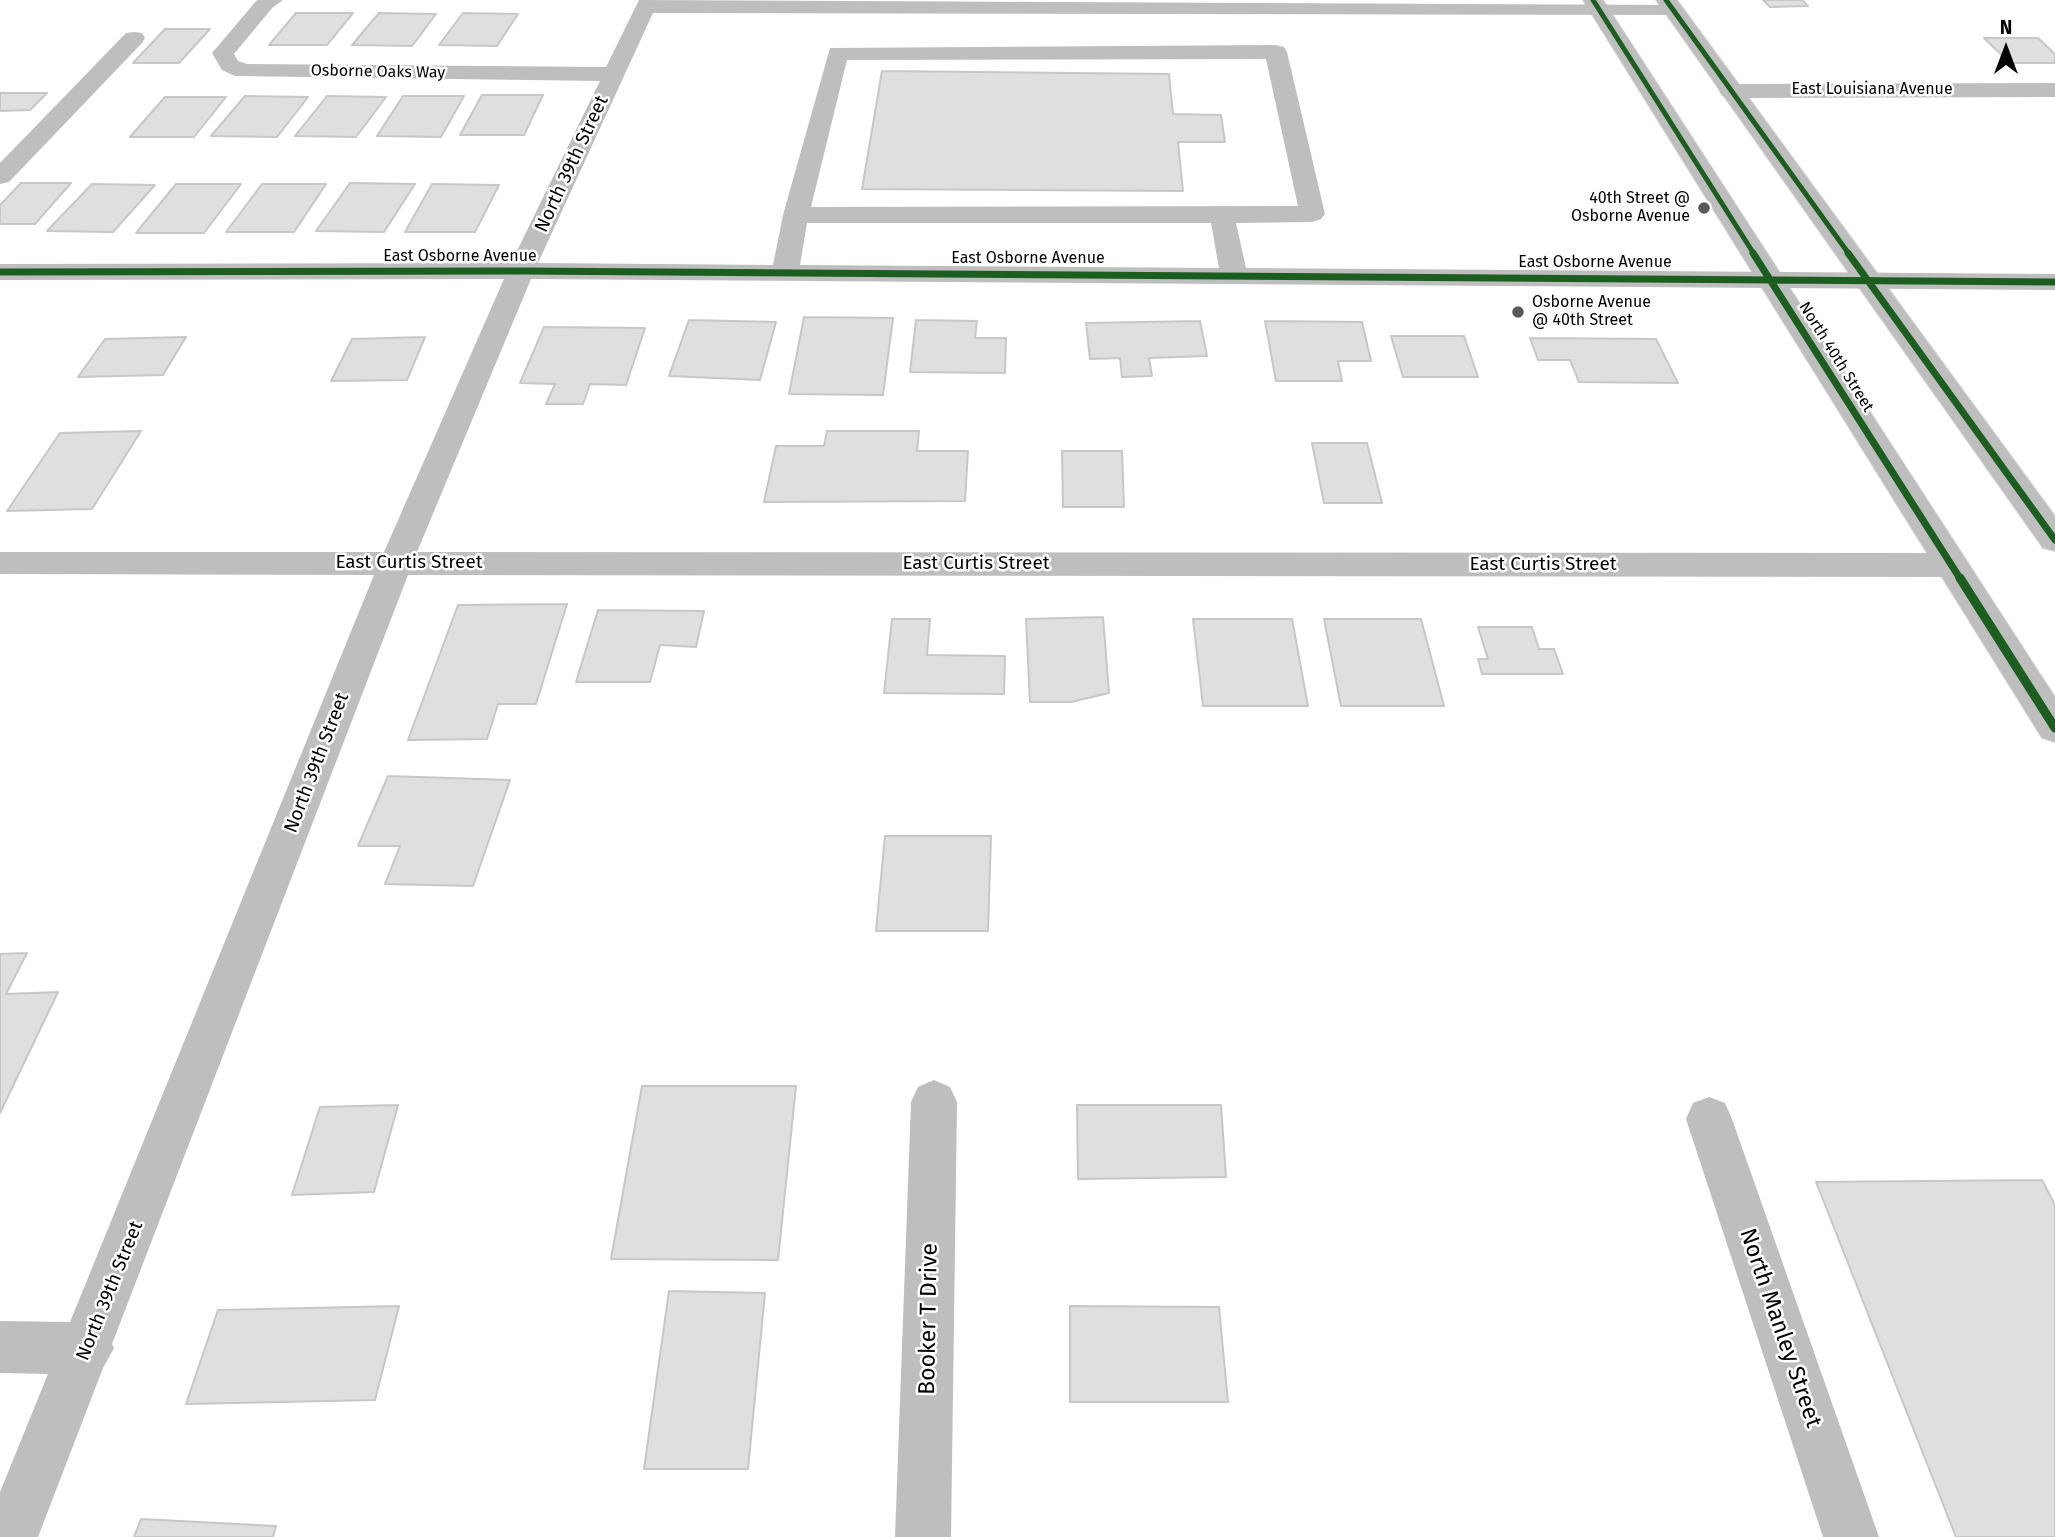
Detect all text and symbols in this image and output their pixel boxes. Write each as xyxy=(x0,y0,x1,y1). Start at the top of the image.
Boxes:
north arrow xyxy=(1971,14,2041,84)
text: N xyxy=(2000,16,2012,39)
street label: Osborne Oaks Way xyxy=(311,61,445,83)
street label: East Louisiana Avenue xyxy=(1791,80,1953,100)
street label: North 39th Street xyxy=(530,92,614,236)
place label: 40th Street @ Osborne Avenue xyxy=(1571,189,1690,227)
marker: 40th Street @ Osborne Avenue xyxy=(1696,200,1712,216)
street label: East Osborne Avenue xyxy=(383,247,537,267)
street label: East Osborne Avenue xyxy=(951,249,1105,269)
street label: East Osborne Avenue xyxy=(1518,253,1672,273)
place label: Osborne Avenue @ 40th Street xyxy=(1532,293,1651,331)
street label: North 40th Street xyxy=(1794,298,1878,416)
marker: Osborne Avenue @ 40th Street xyxy=(1510,304,1526,320)
street label: East Curtis Street xyxy=(335,552,483,574)
street label: East Curtis Street xyxy=(902,553,1050,575)
street label: East Curtis Street xyxy=(1469,554,1617,576)
street label: North 39th Street xyxy=(280,690,354,836)
street label: North 39th Street xyxy=(72,1218,148,1364)
street label: North Manley Street xyxy=(1733,1225,1827,1431)
street label: Booker T Drive xyxy=(914,1243,944,1395)

